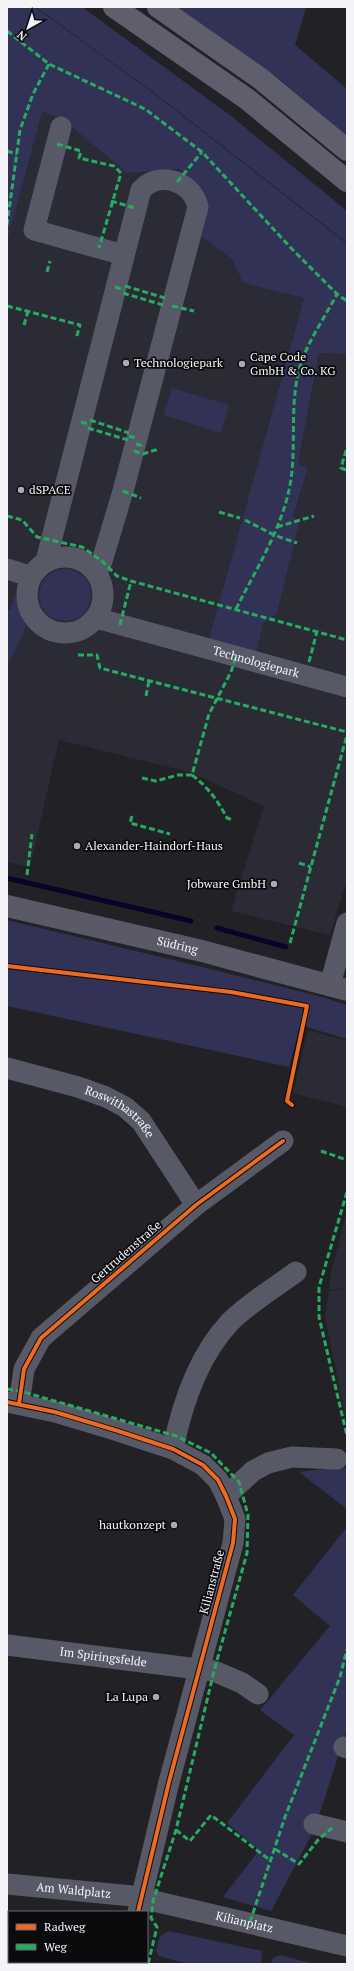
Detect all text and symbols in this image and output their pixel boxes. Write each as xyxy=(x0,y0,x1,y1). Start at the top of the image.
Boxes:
north arrow xyxy=(8,8,48,48)
text: N xyxy=(14,27,29,44)
place label: Cape Code GmbH & Co. KG xyxy=(250,349,336,378)
place label: Technologiepark xyxy=(134,355,224,370)
marker: Technologiepark xyxy=(121,358,131,368)
marker: Cape Code GmbH & Co. KG xyxy=(237,359,247,369)
place label: dSPACE xyxy=(29,482,71,497)
marker: dSPACE xyxy=(16,485,26,495)
street label: Technologiepark xyxy=(211,642,302,681)
place label: Alexander-Haindorf-Haus xyxy=(85,838,223,853)
marker: Alexander-Haindorf-Haus xyxy=(72,841,82,851)
place label: Jobware GmbH xyxy=(187,876,266,891)
marker: Jobware GmbH xyxy=(269,879,279,889)
street label: Südring xyxy=(156,933,200,957)
street label: Roswithastraße xyxy=(83,1082,158,1140)
street label: Gertrudenstraße xyxy=(87,1217,164,1286)
place label: hautkonzept xyxy=(99,1517,167,1532)
marker: hautkonzept xyxy=(169,1520,179,1530)
street label: Kilianstraße xyxy=(196,1548,227,1616)
street label: Im Spiringsfelde xyxy=(59,1644,148,1669)
place label: La Lupa xyxy=(106,1689,148,1704)
marker: La Lupa xyxy=(151,1692,161,1702)
street label: Am Waldplatz xyxy=(36,1879,112,1901)
street label: Kilianplatz xyxy=(214,1908,275,1936)
legend xyxy=(8,1911,148,1963)
text: Radweg xyxy=(44,1919,86,1934)
text: Weg xyxy=(44,1939,67,1954)

